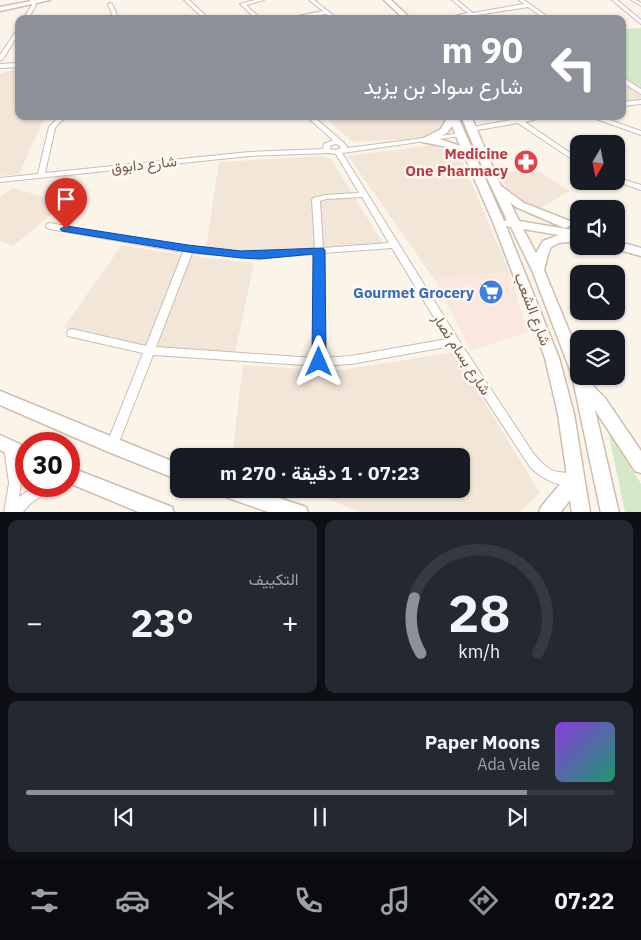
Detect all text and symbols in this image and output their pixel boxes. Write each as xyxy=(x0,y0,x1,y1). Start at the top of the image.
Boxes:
text: 90 m xyxy=(441,27,523,73)
icon: left xyxy=(541,35,606,100)
text: شارع سواد بن يزيد xyxy=(363,71,523,100)
north arrow xyxy=(570,135,625,190)
map controls xyxy=(570,135,625,385)
place label: Medicine One Pharmacy xyxy=(405,144,508,180)
pharmacy icon: Medicine One Pharmacy xyxy=(513,149,539,175)
street label: شارع دابوق xyxy=(110,151,178,179)
pin xyxy=(45,178,87,229)
icon: arrive xyxy=(52,185,80,213)
button: sound xyxy=(570,200,625,255)
button: search xyxy=(570,265,625,320)
street label: شارع الشعب xyxy=(509,270,556,349)
supermarket icon: Gourmet Grocery xyxy=(478,279,504,305)
place label: Gourmet Grocery xyxy=(353,283,474,302)
street label: شارع بسام نصار xyxy=(426,309,495,400)
button: layers xyxy=(570,330,625,385)
position arrow xyxy=(292,335,344,387)
speed limit sign: 30 xyxy=(15,432,80,497)
text: 07:23 · 1 دقيقة · 270 m xyxy=(220,461,420,485)
text: التكييف xyxy=(249,569,299,589)
text: 28 xyxy=(448,579,510,646)
text: 23° xyxy=(131,598,194,647)
text: − xyxy=(26,604,43,641)
text: + xyxy=(282,604,299,641)
text: km/h xyxy=(458,640,500,663)
text: Paper Moons xyxy=(425,730,540,754)
text: Ada Vale xyxy=(477,754,540,774)
icon: previous xyxy=(110,803,138,831)
icon: pause xyxy=(306,803,334,831)
icon: next xyxy=(503,803,531,831)
icon: filters xyxy=(27,883,62,918)
icon: car xyxy=(115,883,150,918)
icon: climate xyxy=(203,883,238,918)
icon: phone xyxy=(291,883,326,918)
icon: music xyxy=(378,883,413,918)
icon: directions xyxy=(466,883,501,918)
text: 07:22 xyxy=(554,886,615,915)

